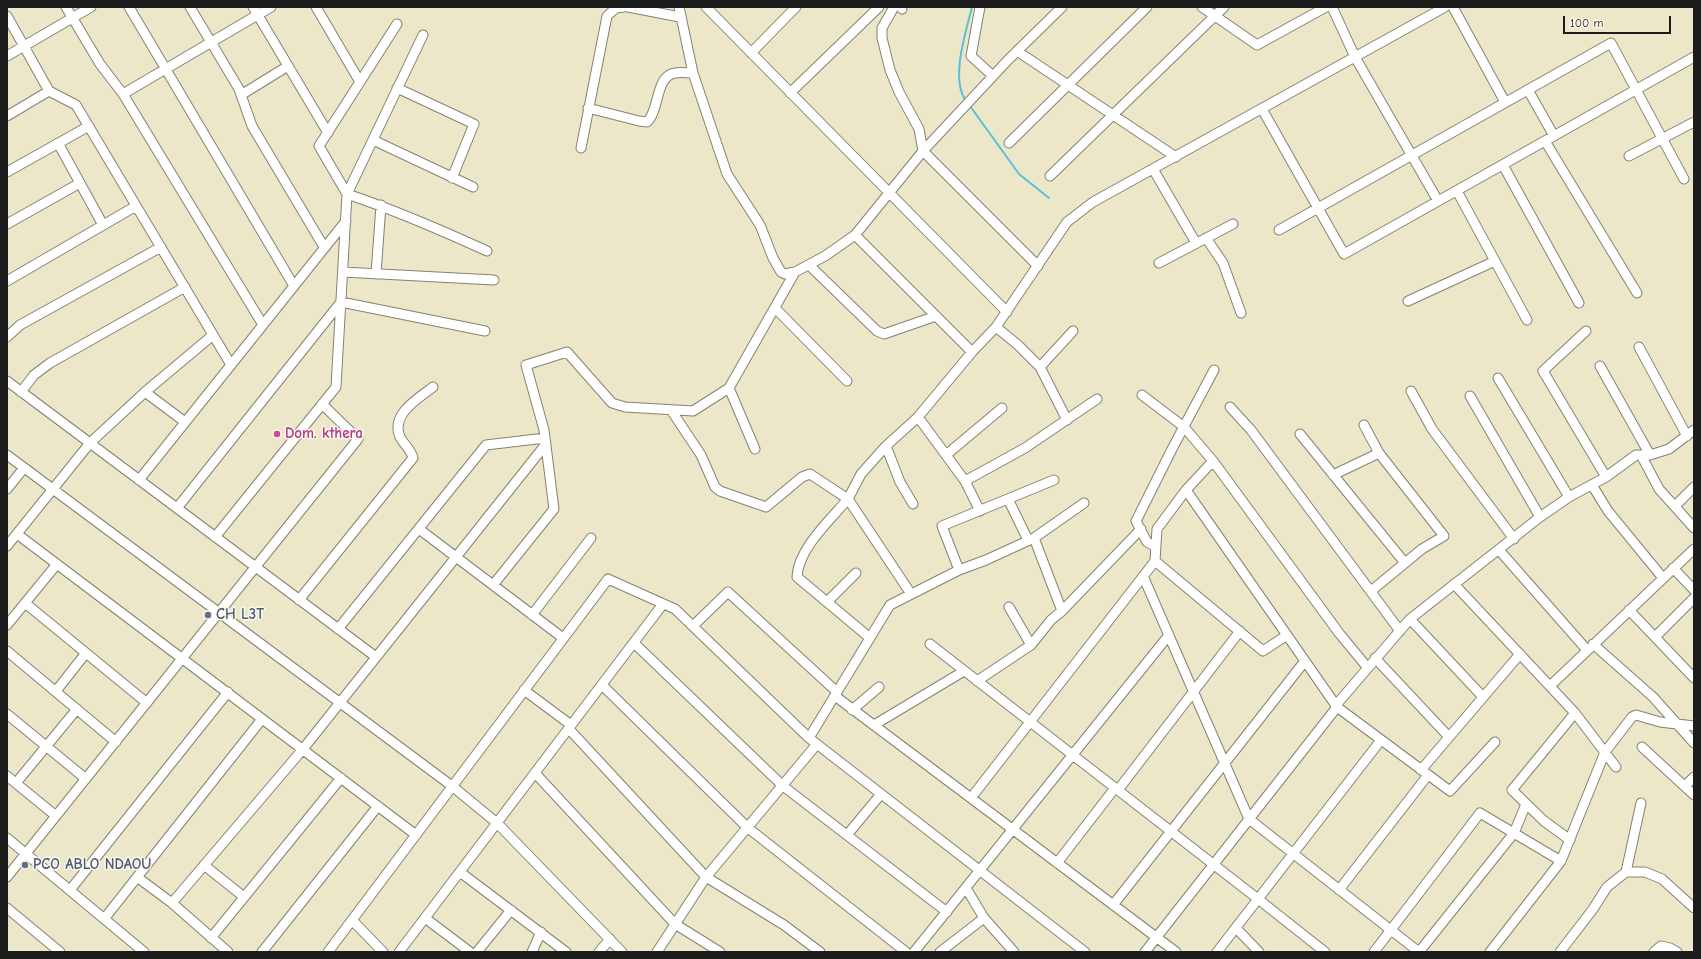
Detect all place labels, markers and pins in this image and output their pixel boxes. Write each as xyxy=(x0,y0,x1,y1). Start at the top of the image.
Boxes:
place label: Dom. kthera xyxy=(285,425,363,443)
marker: Dom. kthera xyxy=(272,429,282,439)
place label: CH L3T xyxy=(216,606,264,624)
marker: CH L3T xyxy=(203,610,213,620)
place label: PCO ABLO NDAOU xyxy=(33,856,151,874)
marker: PCO ABLO NDAOU xyxy=(20,860,30,870)

